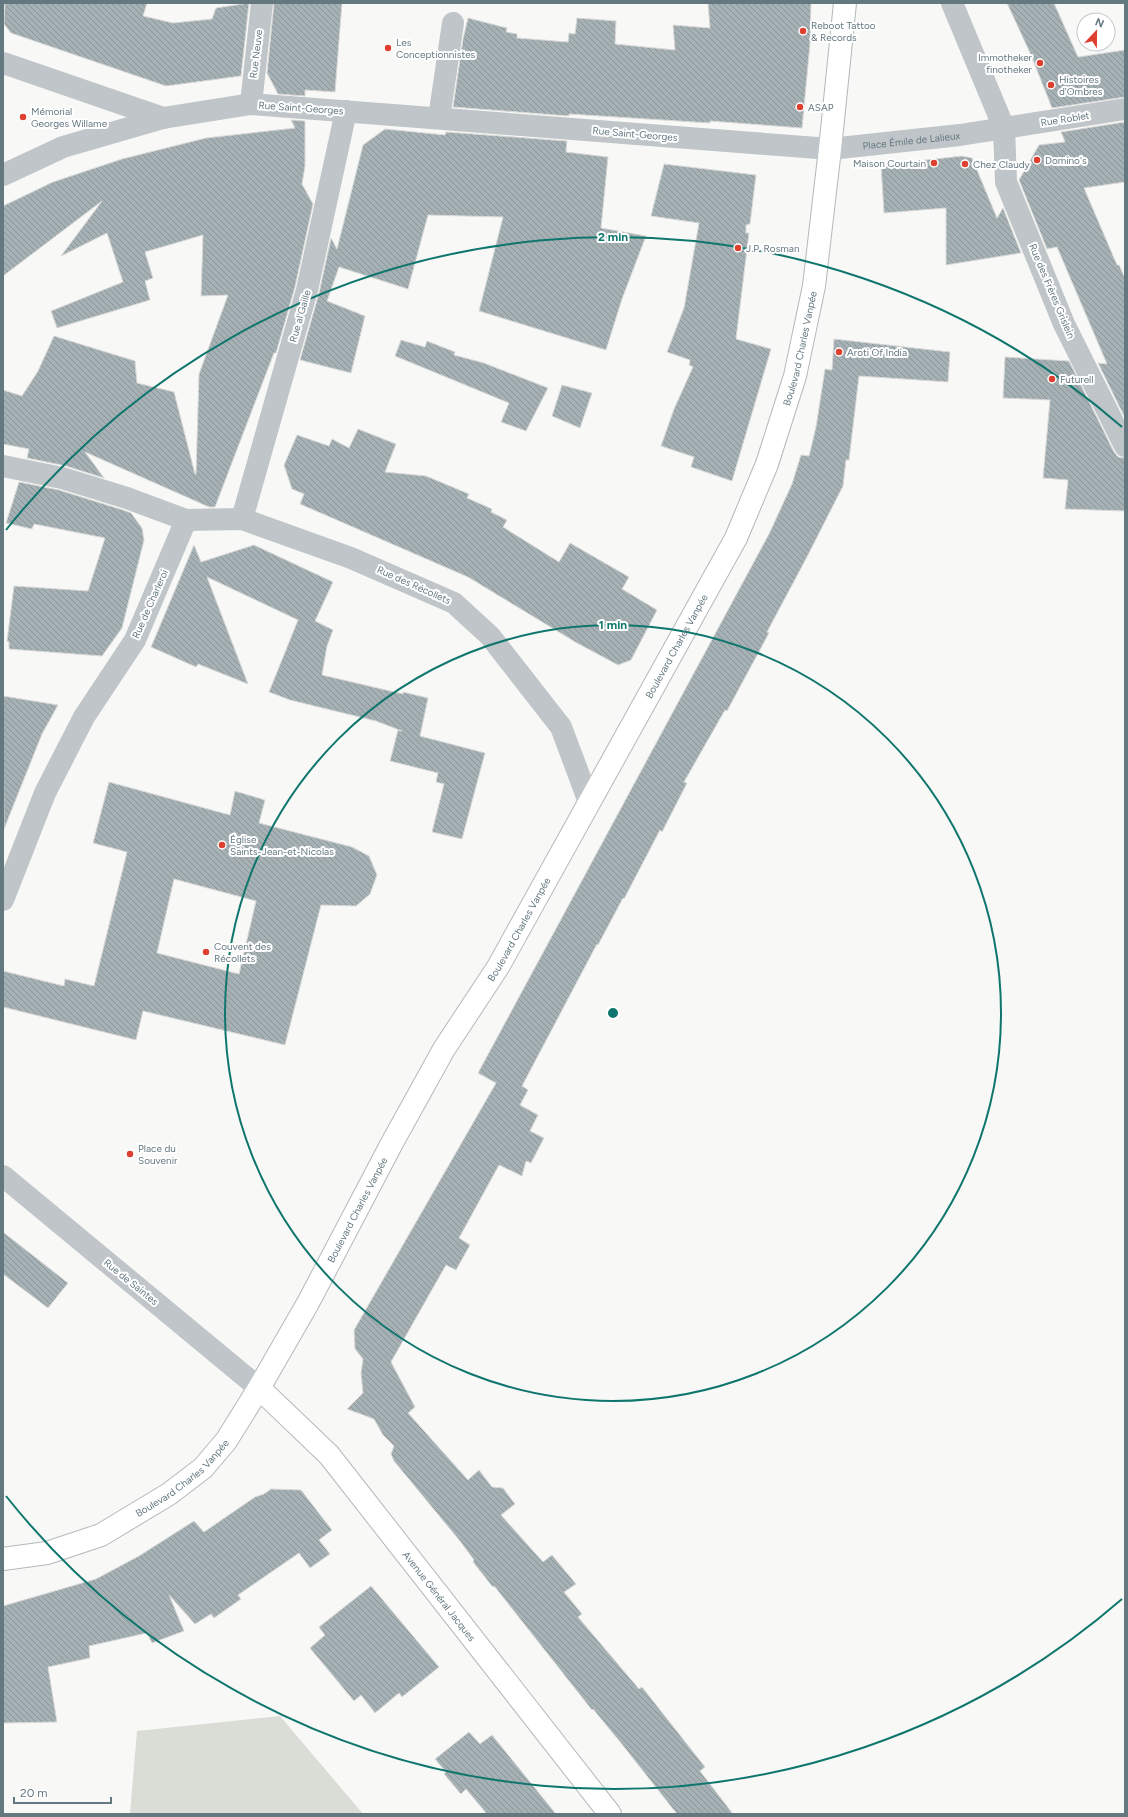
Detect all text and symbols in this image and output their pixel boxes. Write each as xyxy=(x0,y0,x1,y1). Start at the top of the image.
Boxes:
north arrow xyxy=(1076,12,1116,52)
text: N xyxy=(1093,16,1106,31)
place label: Reboot Tattoo & Records xyxy=(811,19,876,44)
marker: Reboot Tattoo & Records xyxy=(798,26,808,36)
street label: Rue Neuve xyxy=(247,28,266,79)
place label: Les Conceptionnistes xyxy=(396,36,476,61)
marker: Les Conceptionnistes xyxy=(383,43,393,53)
place label: Immotheker finotheker xyxy=(978,51,1033,76)
marker: Immotheker finotheker xyxy=(1035,58,1045,68)
place label: Histoires d'Ombres xyxy=(1059,73,1103,98)
marker: Histoires d'Ombres xyxy=(1046,80,1056,90)
street label: Rue Saint-Georges xyxy=(258,99,344,117)
place label: ASAP xyxy=(808,101,834,114)
marker: ASAP xyxy=(795,102,805,112)
place label: Mémorial Georges Willame xyxy=(31,105,108,130)
street label: Rue Roblet xyxy=(1040,109,1090,129)
marker: Mémorial Georges Willame xyxy=(18,112,28,122)
street label: Rue Saint-Georges xyxy=(592,124,678,144)
street label: Place Émile de Lalieux xyxy=(862,129,961,152)
place label: Domino's xyxy=(1045,154,1087,167)
marker: Domino's xyxy=(1032,155,1042,165)
place label: Maison Courtain xyxy=(853,157,926,170)
marker: Maison Courtain xyxy=(929,158,939,168)
place label: Chez Claudy xyxy=(973,158,1031,171)
marker: Chez Claudy xyxy=(960,159,970,169)
text: 2 min xyxy=(598,230,628,244)
place label: J.P. Rosman xyxy=(746,242,800,255)
street label: Rue des Frères Grislein xyxy=(1026,242,1078,341)
marker: J.P. Rosman xyxy=(733,243,743,253)
street label: Rue al'Gaille xyxy=(286,288,314,344)
street label: Boulevard Charles Vanpée xyxy=(780,289,819,407)
place label: Aroti Of India xyxy=(847,346,907,359)
marker: Aroti Of India xyxy=(834,347,844,357)
place label: Futurell xyxy=(1060,373,1094,386)
marker: Futurell xyxy=(1047,374,1057,384)
street label: Rue des Récollets xyxy=(375,563,453,607)
street label: Rue de Charleroi xyxy=(129,568,171,640)
street label: Boulevard Charles Vanpée xyxy=(642,591,710,700)
text: 1 min xyxy=(599,618,627,632)
place label: Église Saints-Jean-et-Nicolas xyxy=(230,833,334,858)
marker: Église Saints-Jean-et-Nicolas xyxy=(217,840,227,850)
street label: Boulevard Charles Vanpée xyxy=(484,874,553,984)
place label: Couvent des Récollets xyxy=(214,940,271,965)
marker: Couvent des Récollets xyxy=(201,947,211,957)
centre of rings xyxy=(606,1006,620,1020)
place label: Place du Souvenir xyxy=(138,1142,178,1167)
marker: Place du Souvenir xyxy=(125,1149,135,1159)
street label: Boulevard Charles Vanpée xyxy=(324,1154,390,1265)
street label: Rue de Saintes xyxy=(101,1256,161,1308)
street label: Boulevard Charles Vanpée xyxy=(133,1436,232,1519)
street label: Avenue Général Jacques xyxy=(400,1548,479,1644)
scale bar xyxy=(14,1779,111,1805)
text: 20 m xyxy=(20,1786,48,1800)

